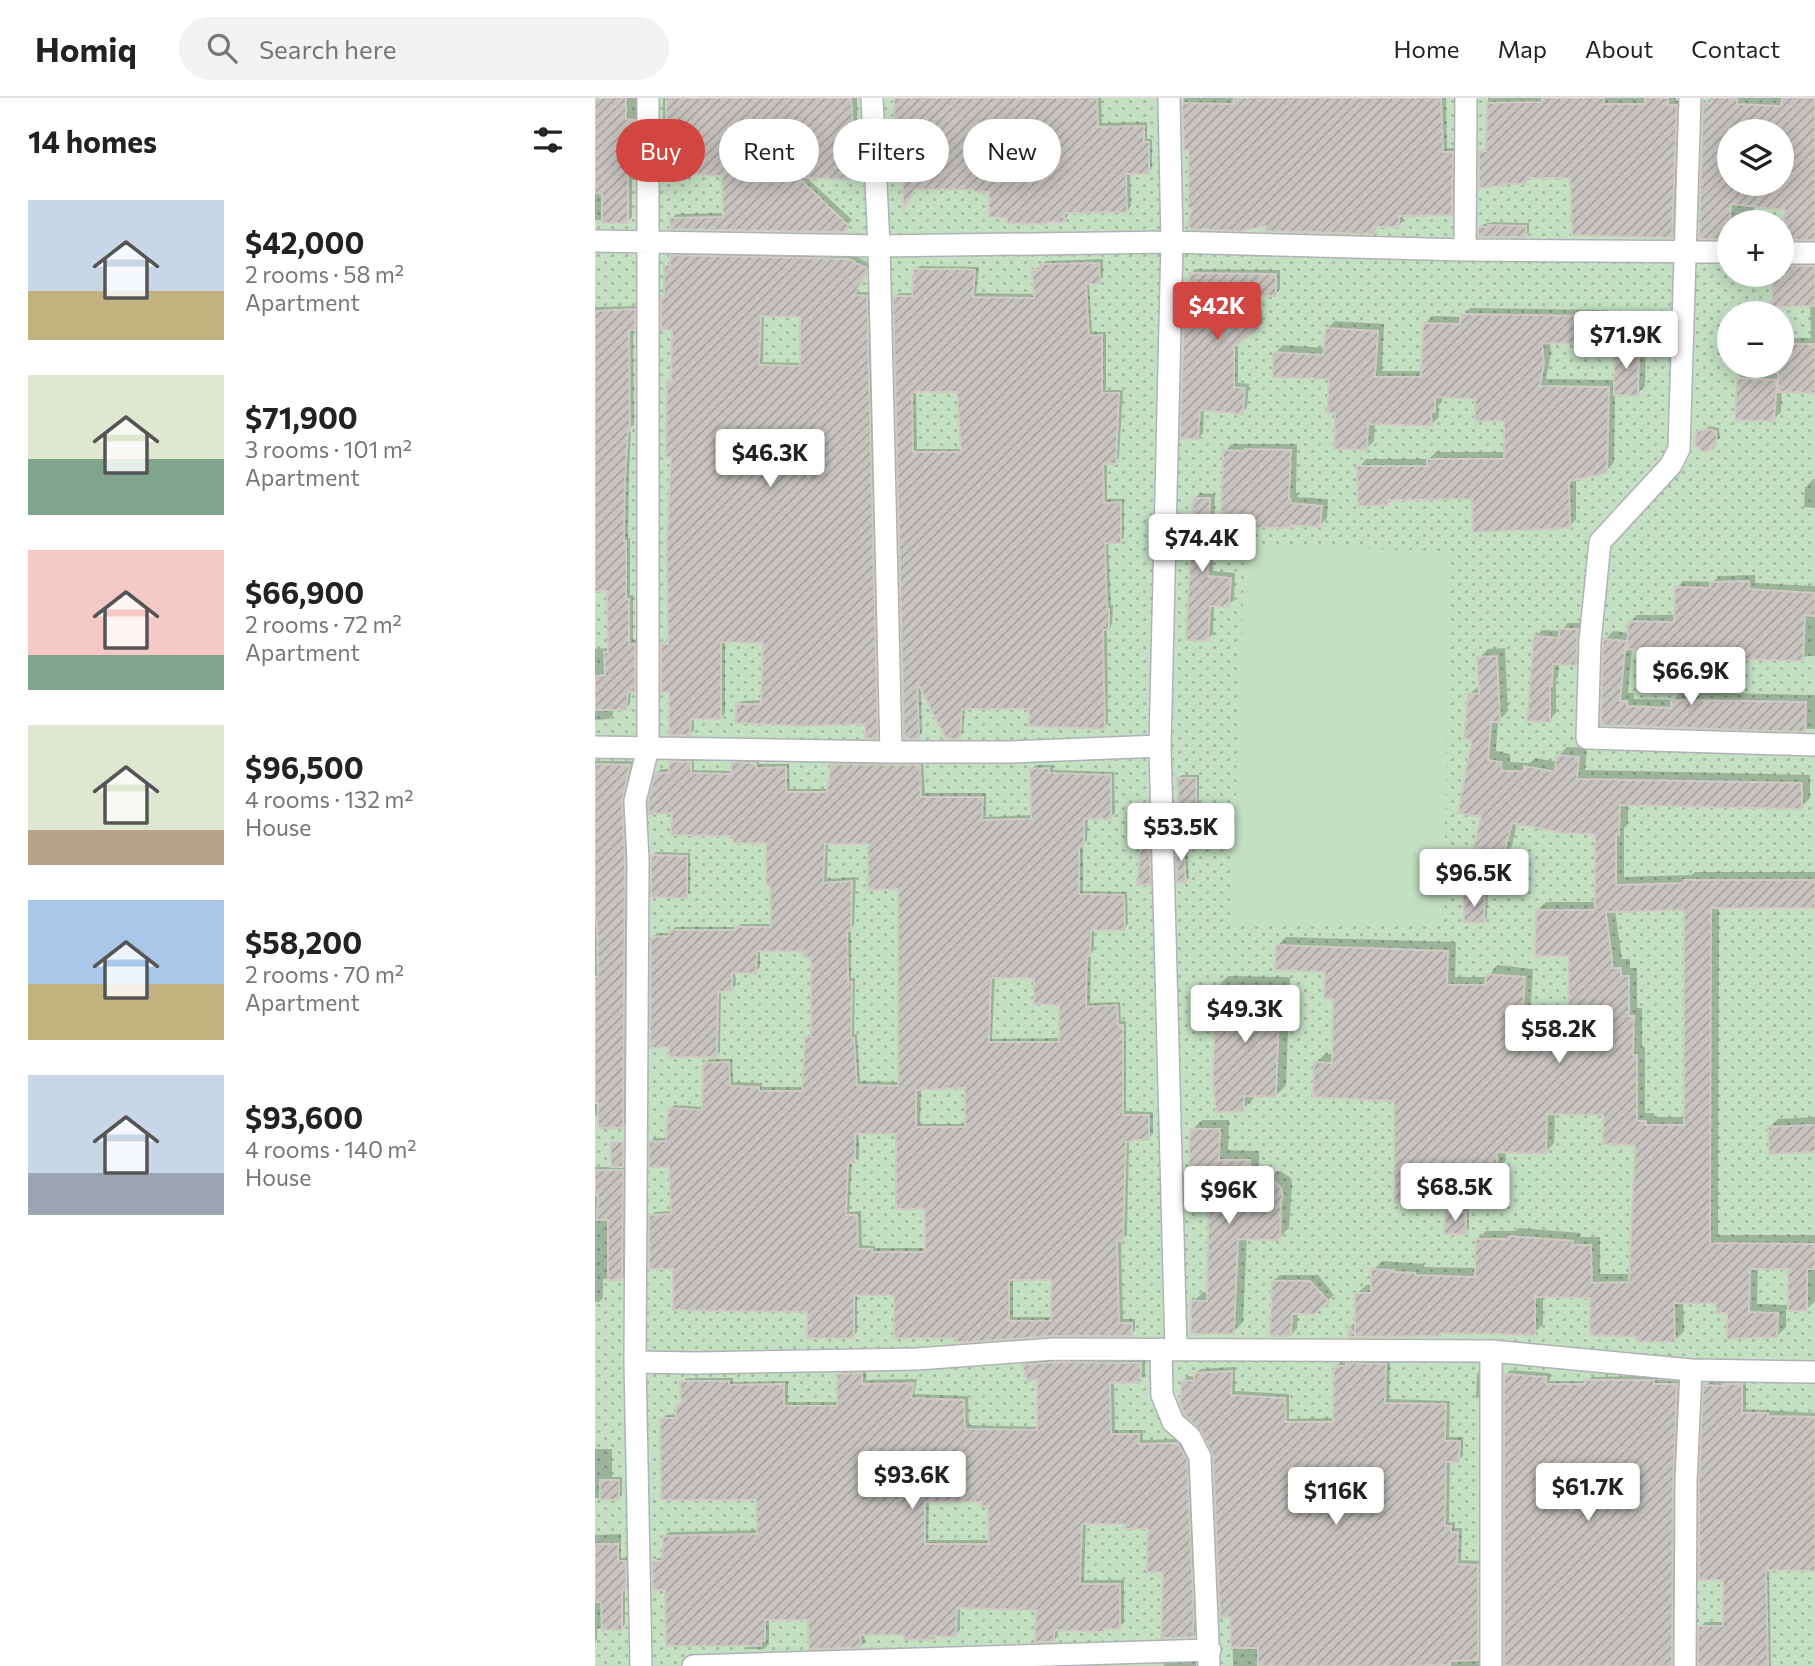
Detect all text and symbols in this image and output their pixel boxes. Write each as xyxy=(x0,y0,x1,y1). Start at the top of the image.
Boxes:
search box xyxy=(179,17,669,80)
text: Homiq xyxy=(35,28,137,69)
icon: search xyxy=(203,29,241,67)
text: Search here xyxy=(259,33,396,64)
text: Home xyxy=(1394,34,1460,63)
text: Map xyxy=(1498,34,1547,63)
text: About xyxy=(1585,34,1653,63)
text: Contact xyxy=(1691,34,1780,63)
chip: Buy xyxy=(616,119,705,182)
chip: Rent xyxy=(719,119,819,182)
chip: Filters xyxy=(833,119,949,182)
chip: New xyxy=(963,119,1061,182)
map controls xyxy=(1717,119,1794,378)
button: layers xyxy=(1717,119,1794,196)
icon: filters xyxy=(529,121,567,159)
text: 14 homes xyxy=(28,122,157,159)
button: + xyxy=(1717,210,1794,287)
text: $42,000 xyxy=(245,223,364,260)
icon: home xyxy=(84,228,168,312)
text: 2 rooms · 58 m² xyxy=(245,260,404,288)
pin: $42K xyxy=(1176,282,1258,342)
text: Apartment xyxy=(245,288,360,316)
text: $42K xyxy=(1189,291,1245,319)
button: − xyxy=(1717,301,1794,378)
pin: $71.9K xyxy=(1569,312,1683,371)
text: $71.9K xyxy=(1590,320,1662,348)
text: $71,900 xyxy=(245,398,358,435)
icon: home xyxy=(84,403,168,487)
pin: $46.3K xyxy=(713,430,827,489)
text: 3 rooms · 101 m² xyxy=(245,435,412,463)
text: $46.3K xyxy=(732,438,808,466)
text: Apartment xyxy=(245,463,360,491)
pin: $74.4K xyxy=(1145,514,1259,574)
text: $74.4K xyxy=(1165,523,1239,551)
text: $66,900 xyxy=(245,573,364,610)
icon: home xyxy=(84,578,168,662)
text: 2 rooms · 72 m² xyxy=(245,610,402,638)
text: Apartment xyxy=(245,638,360,666)
pin: $66.9K xyxy=(1634,648,1748,707)
text: $66.9K xyxy=(1652,656,1730,684)
text: $96,500 xyxy=(245,748,364,785)
icon: home xyxy=(84,753,168,837)
text: 4 rooms · 132 m² xyxy=(245,785,414,813)
pin: $53.5K xyxy=(1124,804,1238,863)
text: $53.5K xyxy=(1143,812,1219,840)
text: House xyxy=(245,813,311,841)
pin: $96.5K xyxy=(1417,850,1531,909)
text: $96.5K xyxy=(1436,858,1512,886)
text: $58,200 xyxy=(245,923,362,960)
icon: home xyxy=(84,928,168,1012)
text: 2 rooms · 70 m² xyxy=(245,960,404,988)
pin: $49.3K xyxy=(1188,986,1302,1045)
text: Apartment xyxy=(245,988,360,1016)
text: $49.3K xyxy=(1207,994,1283,1022)
pin: $58.2K xyxy=(1502,1006,1616,1065)
text: $58.2K xyxy=(1521,1014,1597,1042)
text: $93,600 xyxy=(245,1098,363,1135)
icon: home xyxy=(84,1103,168,1187)
text: 4 rooms · 140 m² xyxy=(245,1135,417,1163)
text: House xyxy=(245,1163,311,1191)
pin: $68.5K xyxy=(1398,1164,1512,1223)
pin: $96K xyxy=(1188,1166,1270,1226)
text: $68.5K xyxy=(1417,1172,1493,1200)
text: $96K xyxy=(1200,1175,1258,1203)
pin: $93.6K xyxy=(855,1452,969,1511)
text: $93.6K xyxy=(874,1460,950,1488)
pin: $61.7K xyxy=(1531,1464,1645,1523)
pin: $116K xyxy=(1287,1468,1385,1527)
text: $61.7K xyxy=(1552,1472,1624,1500)
text: $116K xyxy=(1304,1476,1368,1504)

